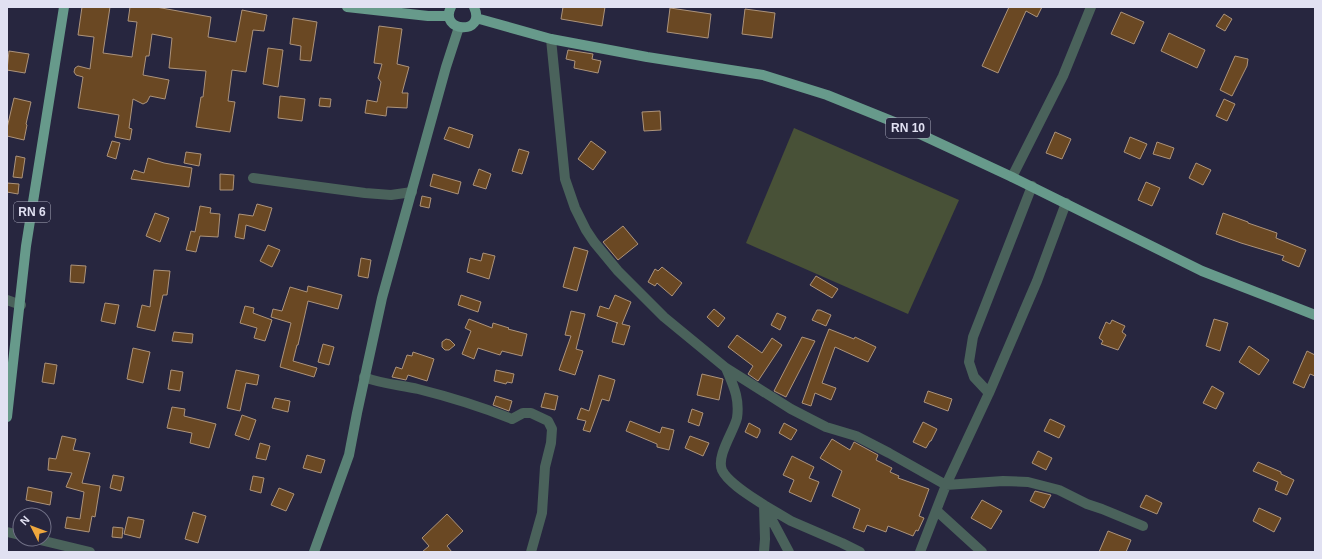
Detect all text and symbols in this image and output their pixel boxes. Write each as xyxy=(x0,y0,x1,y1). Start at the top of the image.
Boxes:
road number: RN 10 xyxy=(886,118,930,138)
road number: RN 6 xyxy=(14,202,50,222)
north arrow xyxy=(12,507,52,547)
text: N xyxy=(17,513,32,527)

